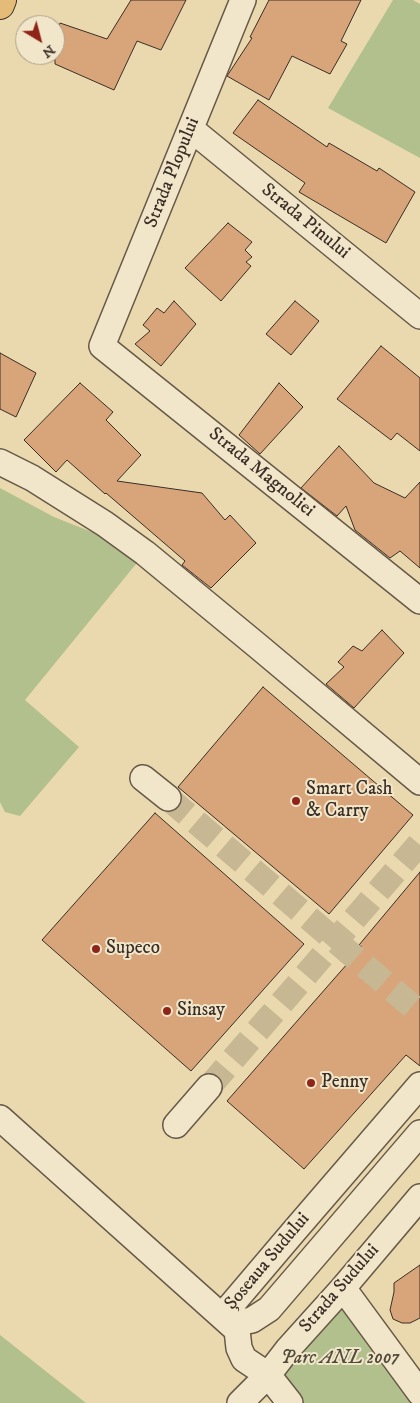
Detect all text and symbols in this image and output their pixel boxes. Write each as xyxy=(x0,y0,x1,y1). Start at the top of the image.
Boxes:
north arrow xyxy=(15,15,65,65)
text: N xyxy=(38,41,58,62)
street label: Strada Plopului xyxy=(141,114,205,232)
street label: Strada Pinului xyxy=(256,179,354,265)
street label: Strada Magnoliei xyxy=(203,423,319,523)
place label: Smart Cash & Carry xyxy=(306,779,393,823)
marker: Smart Cash & Carry xyxy=(290,795,302,807)
place label: Supeco xyxy=(106,938,160,960)
marker: Supeco xyxy=(90,943,102,955)
place label: Sinsay xyxy=(177,1000,225,1022)
marker: Sinsay xyxy=(161,1005,173,1017)
place label: Penny xyxy=(321,1072,368,1094)
marker: Penny xyxy=(305,1077,317,1089)
street label: Șoseaua Sudului xyxy=(221,1209,315,1315)
street label: Strada Sudului xyxy=(295,1240,385,1338)
park label: Parc ANL 2007 xyxy=(281,1348,399,1370)

